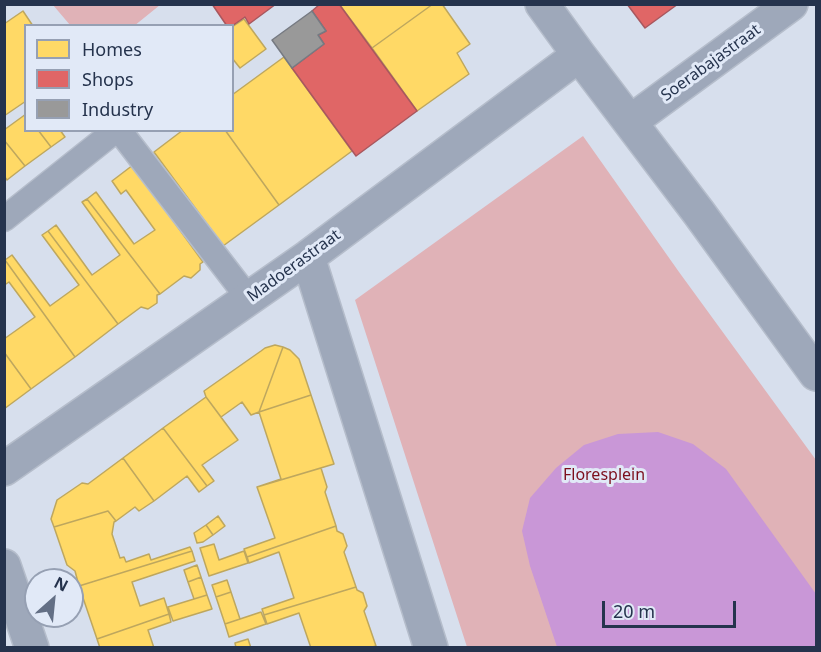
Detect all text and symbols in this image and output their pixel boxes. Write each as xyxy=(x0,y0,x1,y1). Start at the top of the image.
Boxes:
street label: Soerabajastraat xyxy=(658,21,764,105)
legend xyxy=(24,24,234,132)
text: Homes xyxy=(82,37,142,61)
text: Shops xyxy=(82,67,134,91)
text: Industry xyxy=(82,97,153,121)
street label: Madoerastraat xyxy=(244,226,344,306)
park label: Floresplein xyxy=(563,465,645,485)
north arrow xyxy=(24,568,84,628)
text: N xyxy=(50,571,72,596)
scale bar xyxy=(605,589,738,627)
text: 20 m xyxy=(613,599,655,623)

